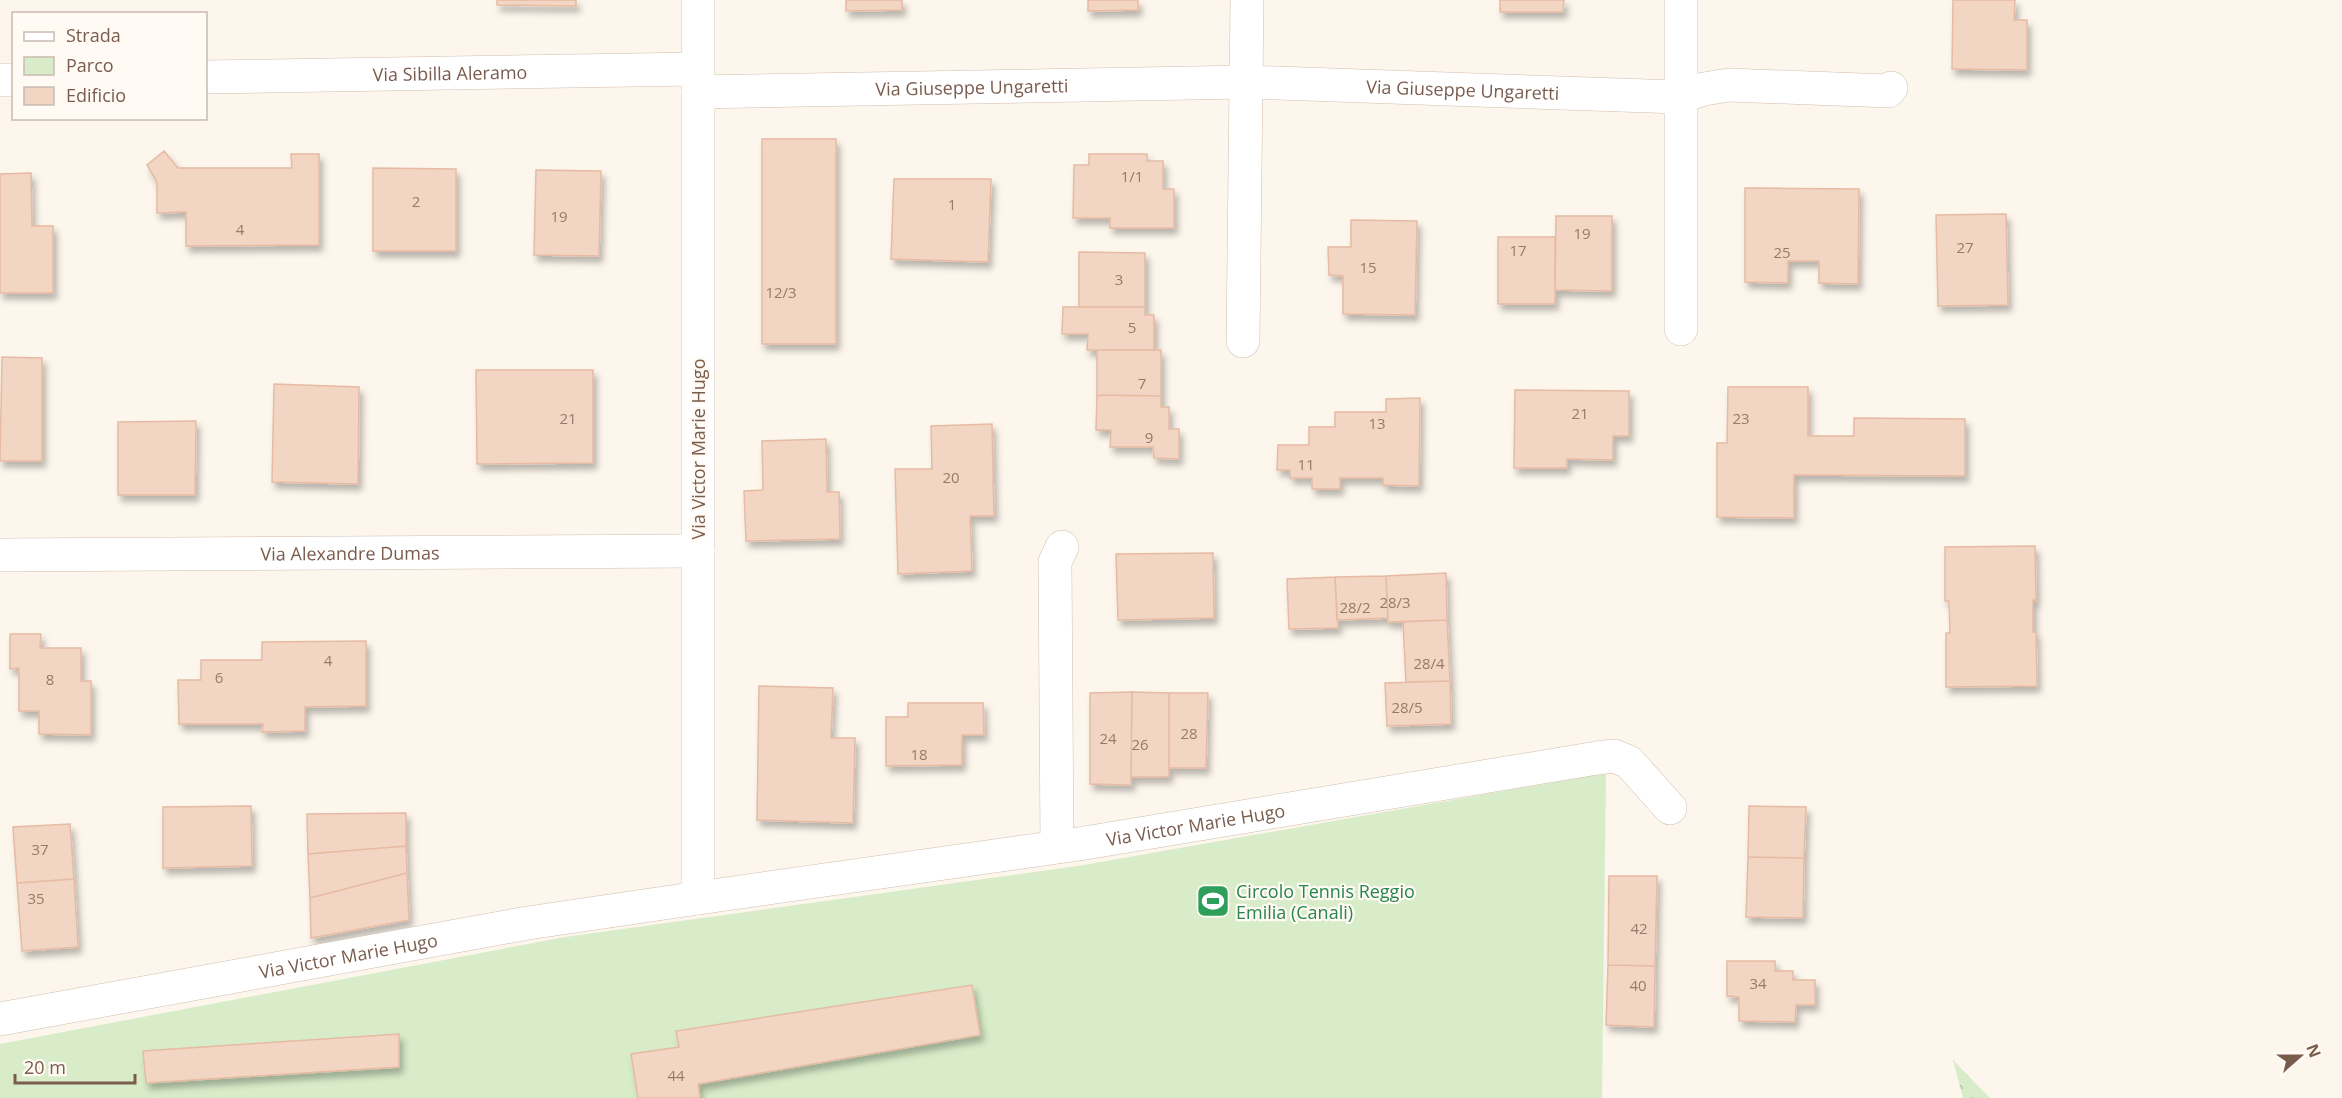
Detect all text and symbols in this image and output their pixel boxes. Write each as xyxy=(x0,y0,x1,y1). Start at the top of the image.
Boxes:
legend xyxy=(12,12,207,120)
text: Strada xyxy=(66,23,121,47)
text: Parco xyxy=(66,53,114,77)
street label: Via Sibilla Aleramo xyxy=(372,60,527,86)
street label: Via Giuseppe Ungaretti xyxy=(875,73,1069,101)
street label: Via Giuseppe Ungaretti xyxy=(1366,74,1560,105)
text: Edificio xyxy=(66,83,126,107)
house number: 1/1 xyxy=(1121,166,1143,186)
house number: 2 xyxy=(412,191,420,211)
house number: 1 xyxy=(948,194,956,214)
house number: 19 xyxy=(550,206,568,226)
house number: 4 xyxy=(236,219,245,239)
house number: 19 xyxy=(1573,223,1591,243)
house number: 27 xyxy=(1956,237,1974,257)
house number: 17 xyxy=(1509,240,1527,260)
house number: 25 xyxy=(1773,242,1791,262)
house number: 15 xyxy=(1359,257,1377,277)
house number: 3 xyxy=(1115,269,1123,289)
house number: 12/3 xyxy=(765,282,797,302)
house number: 5 xyxy=(1128,317,1136,337)
street label: Via Victor Marie Hugo xyxy=(686,359,710,539)
house number: 7 xyxy=(1138,373,1146,393)
house number: 21 xyxy=(1571,403,1589,423)
house number: 21 xyxy=(559,408,577,428)
house number: 23 xyxy=(1732,408,1750,428)
house number: 13 xyxy=(1368,413,1386,433)
house number: 9 xyxy=(1145,427,1153,447)
house number: 11 xyxy=(1297,454,1315,474)
house number: 20 xyxy=(942,467,960,487)
street label: Via Alexandre Dumas xyxy=(260,540,440,566)
house number: 28/3 xyxy=(1379,592,1411,612)
house number: 28/2 xyxy=(1339,597,1371,617)
house number: 4 xyxy=(324,650,333,670)
house number: 28/4 xyxy=(1413,653,1445,673)
house number: 6 xyxy=(215,667,223,687)
house number: 8 xyxy=(46,669,54,689)
house number: 28/5 xyxy=(1391,697,1423,717)
house number: 28 xyxy=(1180,723,1198,743)
house number: 24 xyxy=(1099,728,1117,748)
house number: 26 xyxy=(1131,734,1149,754)
house number: 18 xyxy=(910,744,928,764)
street label: Via Victor Marie Hugo xyxy=(1104,798,1287,851)
house number: 37 xyxy=(31,839,49,859)
place label: Circolo Tennis Reggio Emilia (Canali) xyxy=(1236,879,1415,924)
sports icon: Circolo Tennis Reggio Emilia (Canali) xyxy=(1195,883,1231,919)
house number: 35 xyxy=(27,888,45,908)
house number: 42 xyxy=(1630,918,1648,938)
street label: Via Victor Marie Hugo xyxy=(257,928,439,984)
house number: 34 xyxy=(1749,973,1767,993)
house number: 40 xyxy=(1629,975,1647,995)
north arrow xyxy=(2270,1026,2330,1086)
text: N xyxy=(2301,1041,2327,1061)
scale bar xyxy=(15,1047,135,1085)
text: 20 m xyxy=(24,1055,66,1079)
house number: 44 xyxy=(667,1065,685,1085)

